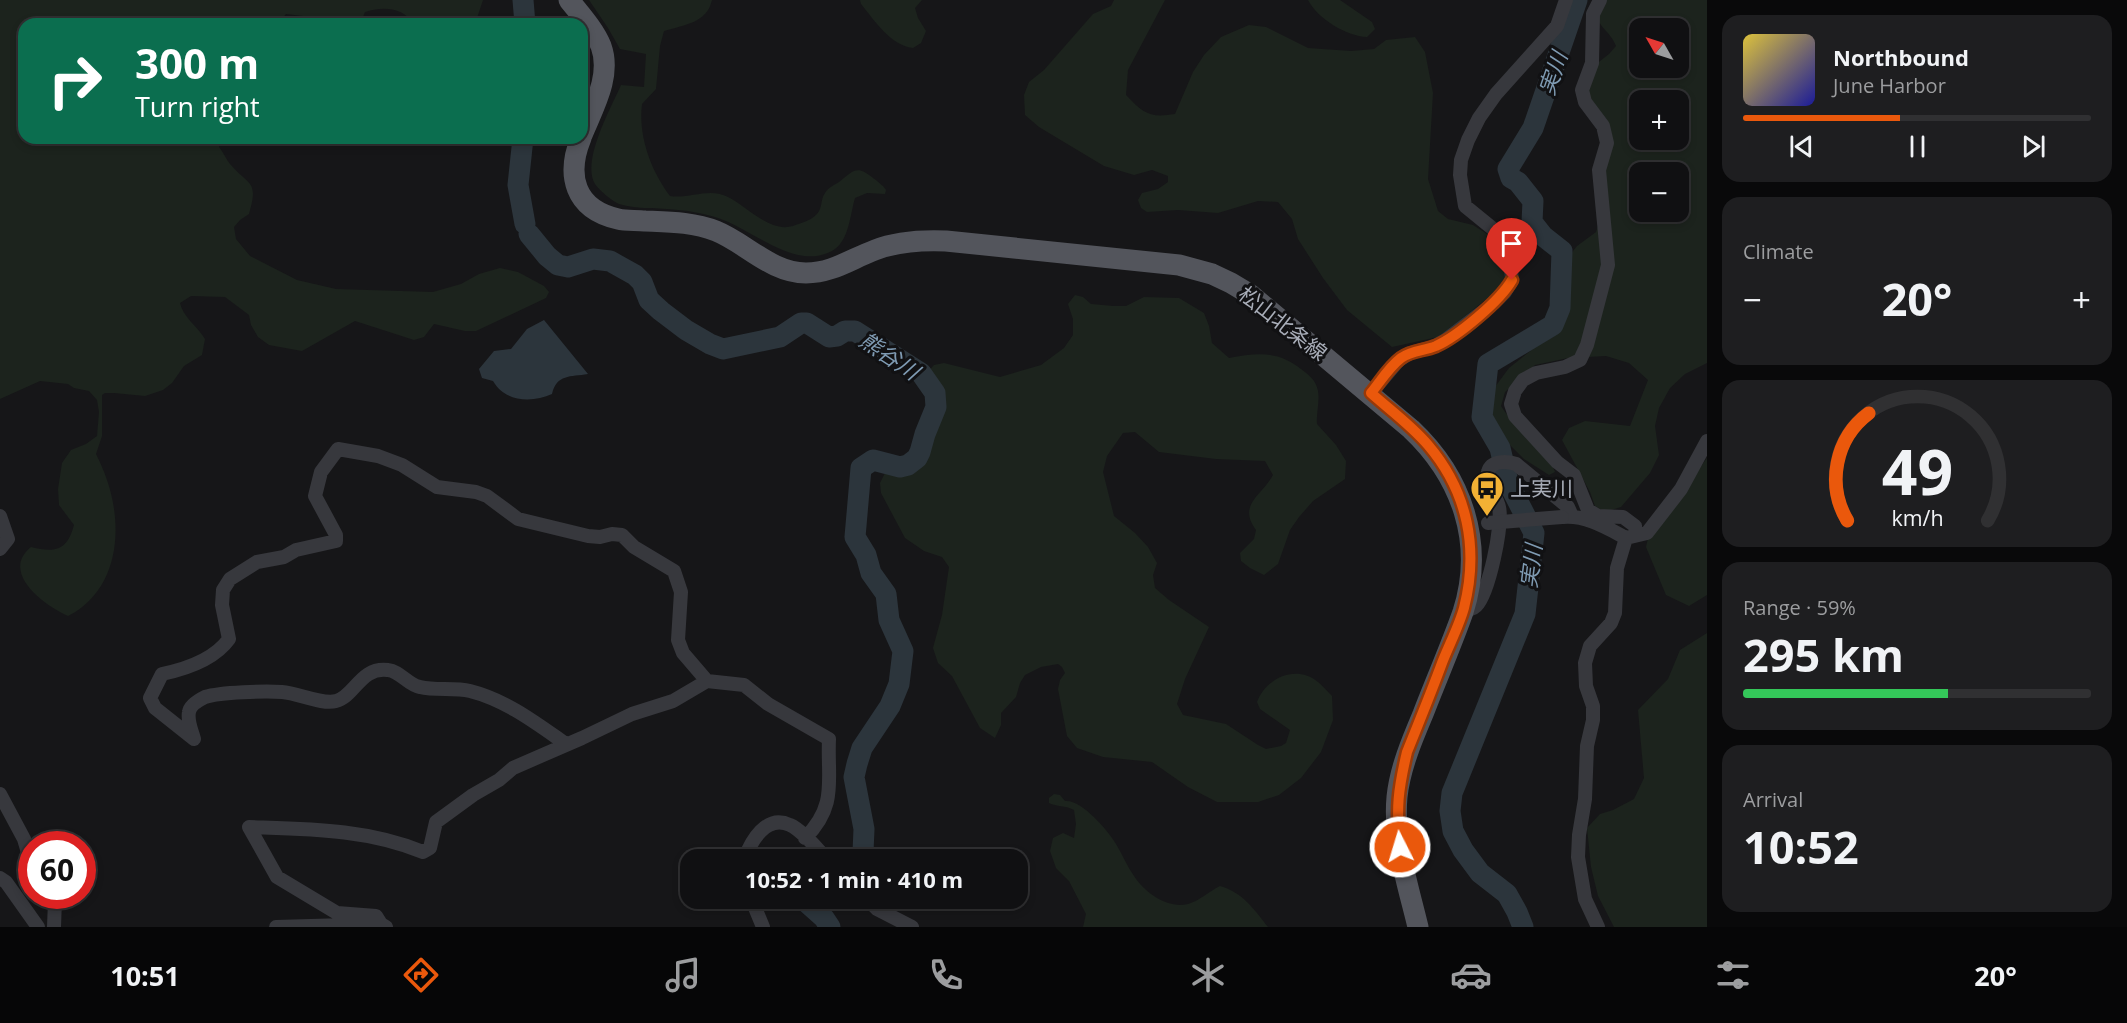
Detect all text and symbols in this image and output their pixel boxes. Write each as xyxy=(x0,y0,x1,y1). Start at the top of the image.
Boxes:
north arrow xyxy=(1629,18,1689,78)
map controls xyxy=(1629,18,1689,222)
text: 300 m xyxy=(135,34,259,91)
icon: right xyxy=(36,42,114,120)
text: Northbound xyxy=(1833,42,1969,72)
water label: 実川 xyxy=(1531,45,1574,99)
text: June Harbor xyxy=(1833,72,1946,99)
text: Turn right xyxy=(135,88,260,125)
button: + xyxy=(1629,90,1689,150)
icon: previous xyxy=(1785,130,1818,163)
icon: pause xyxy=(1901,130,1934,163)
icon: next xyxy=(2017,130,2050,163)
button: − xyxy=(1629,162,1689,222)
pin xyxy=(1486,218,1537,280)
icon: arrive xyxy=(1495,227,1528,260)
text: Climate xyxy=(1743,238,1814,265)
text: 20° xyxy=(1882,268,1952,329)
text: − xyxy=(1743,277,1762,322)
text: + xyxy=(2072,277,2091,322)
street label: 松山北条線 xyxy=(1233,280,1333,366)
water label: 熊谷川 xyxy=(854,324,927,387)
text: 49 xyxy=(1881,428,1953,513)
bus stop icon: 上実川 xyxy=(1469,470,1505,517)
place label: 上実川 xyxy=(1510,474,1573,502)
text: km/h xyxy=(1891,503,1943,532)
water label: 実川 xyxy=(1512,540,1548,590)
text: Range · 59% xyxy=(1743,594,1856,621)
text: 295 km xyxy=(1743,624,1904,685)
text: Arrival xyxy=(1743,786,1803,813)
position arrow xyxy=(1368,815,1432,879)
text: 10:52 xyxy=(1743,816,1859,877)
speed limit sign: 60 xyxy=(18,831,96,909)
text: 10:52 · 1 min · 410 m xyxy=(745,864,963,894)
icon: directions xyxy=(400,954,442,996)
icon: music xyxy=(662,954,704,996)
icon: phone xyxy=(925,954,967,996)
icon: climate xyxy=(1187,954,1229,996)
icon: car xyxy=(1450,954,1492,996)
icon: filters xyxy=(1712,954,1754,996)
text: 10:51 xyxy=(110,957,180,994)
text: 20° xyxy=(1974,957,2017,994)

